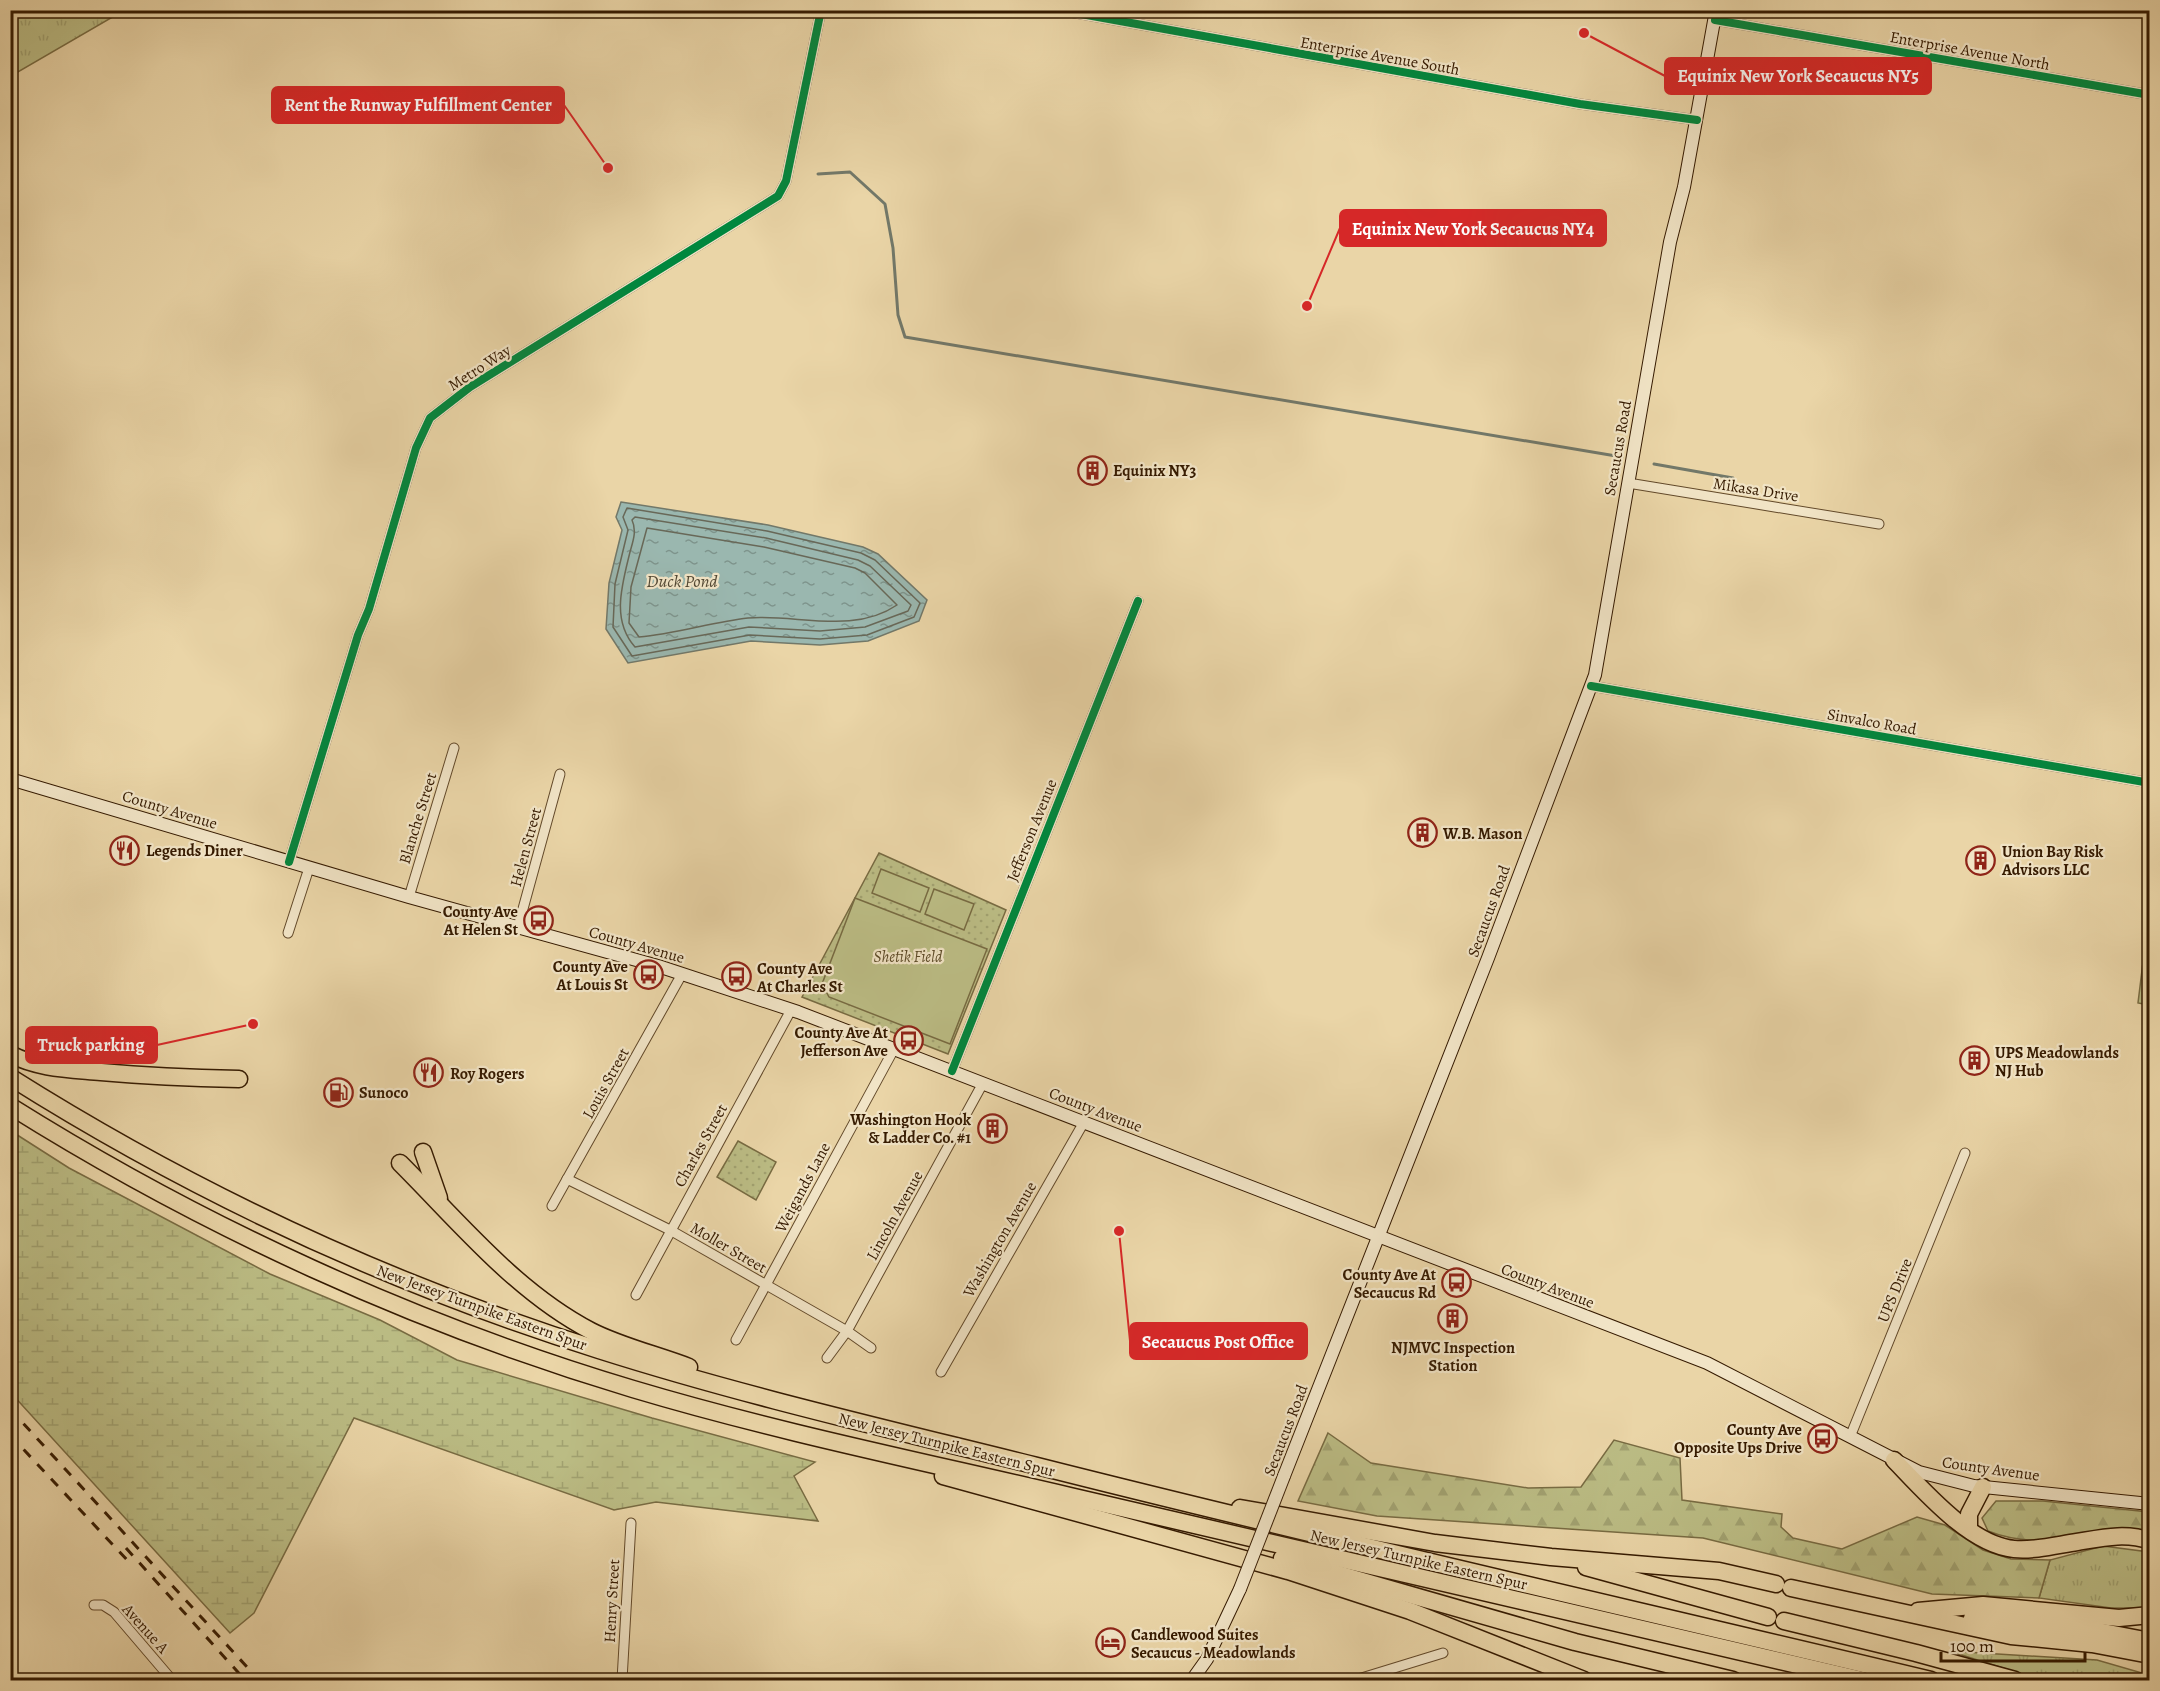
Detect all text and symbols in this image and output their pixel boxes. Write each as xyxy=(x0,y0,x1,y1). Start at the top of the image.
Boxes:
street label: Enterprise Avenue North xyxy=(1888,26,2052,76)
street label: Enterprise Avenue South xyxy=(1298,31,1462,81)
callout: Equinix New York Secaucus NY5 xyxy=(1665,58,1931,94)
text: Equinix New York Secaucus NY5 xyxy=(1677,64,1919,88)
callout: Rent the Runway Fulfillment Center xyxy=(272,87,564,123)
text: Rent the Runway Fulfillment Center xyxy=(284,93,552,117)
callout: Equinix New York Secaucus NY4 xyxy=(1340,210,1606,246)
text: Equinix New York Secaucus NY4 xyxy=(1352,217,1595,241)
street label: Metro Way xyxy=(444,339,516,396)
street label: Secaucus Road xyxy=(1599,398,1637,498)
building icon: Equinix NY3 xyxy=(1076,454,1108,486)
place label: Equinix NY3 xyxy=(1113,460,1196,482)
street label: Mikasa Drive xyxy=(1712,472,1800,508)
water label: Duck Pond xyxy=(646,569,718,593)
street label: Sinvalco Road xyxy=(1825,703,1919,741)
street label: Blanche Street xyxy=(394,770,442,867)
street label: Jefferson Avenue xyxy=(1001,776,1063,885)
street label: County Avenue xyxy=(119,785,220,835)
street label: Helen Street xyxy=(505,805,547,889)
building icon: W.B. Mason xyxy=(1406,817,1438,849)
place label: W.B. Mason xyxy=(1442,823,1523,845)
restaurant icon: Legends Diner xyxy=(109,834,141,866)
place label: Legends Diner xyxy=(146,840,243,862)
place label: Union Bay Risk Advisors LLC xyxy=(2001,841,2104,881)
building icon: Union Bay Risk Advisors LLC xyxy=(1965,844,1997,876)
street label: Secaucus Road xyxy=(1462,862,1516,960)
place label: County Ave At Helen St xyxy=(443,901,519,941)
bus stop icon: County Ave At Helen St xyxy=(523,904,555,936)
street label: County Avenue xyxy=(586,921,687,969)
park label: Shetik Field xyxy=(873,946,943,968)
place label: County Ave At Louis St xyxy=(553,956,629,996)
place label: County Ave At Charles St xyxy=(756,958,843,998)
bus stop icon: County Ave At Louis St xyxy=(633,959,665,991)
bus stop icon: County Ave At Charles St xyxy=(720,961,752,993)
place label: County Ave At Jefferson Ave xyxy=(795,1022,889,1062)
bus stop icon: County Ave At Jefferson Ave xyxy=(893,1025,925,1057)
callout: Truck parking xyxy=(26,1027,157,1063)
text: Truck parking xyxy=(38,1033,145,1057)
place label: UPS Meadowlands NJ Hub xyxy=(1995,1042,2119,1082)
street label: Louis Street xyxy=(577,1044,634,1123)
building icon: UPS Meadowlands NJ Hub xyxy=(1958,1045,1990,1077)
restaurant icon: Roy Rogers xyxy=(413,1057,445,1089)
place label: Roy Rogers xyxy=(450,1063,525,1085)
fuel station icon: Sunoco xyxy=(322,1076,354,1108)
place label: Sunoco xyxy=(359,1082,409,1104)
street label: County Avenue xyxy=(1046,1082,1145,1138)
street label: Charles Street xyxy=(669,1100,733,1191)
place label: Washington Hook & Ladder Co. #1 xyxy=(849,1109,972,1149)
building icon: Washington Hook & Ladder Co. #1 xyxy=(976,1112,1008,1144)
street label: Weigands Lane xyxy=(769,1139,836,1237)
street label: Lincoln Avenue xyxy=(861,1167,929,1264)
street label: Washington Avenue xyxy=(957,1178,1042,1302)
street label: Moller Street xyxy=(686,1217,771,1279)
street label: UPS Drive xyxy=(1872,1255,1918,1326)
street label: County Avenue xyxy=(1498,1258,1597,1314)
street label: New Jersey Turnpike Eastern Spur xyxy=(373,1260,590,1356)
place label: County Ave At Secaucus Rd xyxy=(1343,1264,1437,1304)
bus stop icon: County Ave At Secaucus Rd xyxy=(1441,1267,1473,1299)
building icon: NJMVC Inspection Station xyxy=(1437,1303,1469,1335)
callout: Secaucus Post Office xyxy=(1130,1323,1307,1359)
text: Secaucus Post Office xyxy=(1142,1330,1294,1354)
place label: NJMVC Inspection Station xyxy=(1391,1337,1515,1377)
street label: Secaucus Road xyxy=(1258,1381,1314,1479)
street label: New Jersey Turnpike Eastern Spur xyxy=(836,1407,1057,1483)
place label: County Ave Opposite Ups Drive xyxy=(1674,1419,1802,1459)
bus stop icon: County Ave Opposite Ups Drive xyxy=(1807,1422,1839,1454)
street label: County Avenue xyxy=(1941,1451,2041,1487)
street label: New Jersey Turnpike Eastern Spur xyxy=(1308,1524,1530,1596)
street label: Henry Street xyxy=(599,1559,625,1643)
street label: Avenue A xyxy=(116,1598,174,1659)
place label: Candlewood Suites Secaucus - Meadowlands xyxy=(1131,1624,1296,1664)
scale bar xyxy=(1941,1625,2085,1663)
hotel icon: Candlewood Suites Secaucus - Meadowlands xyxy=(1094,1627,1126,1659)
text: 100 m xyxy=(1950,1634,1994,1658)

